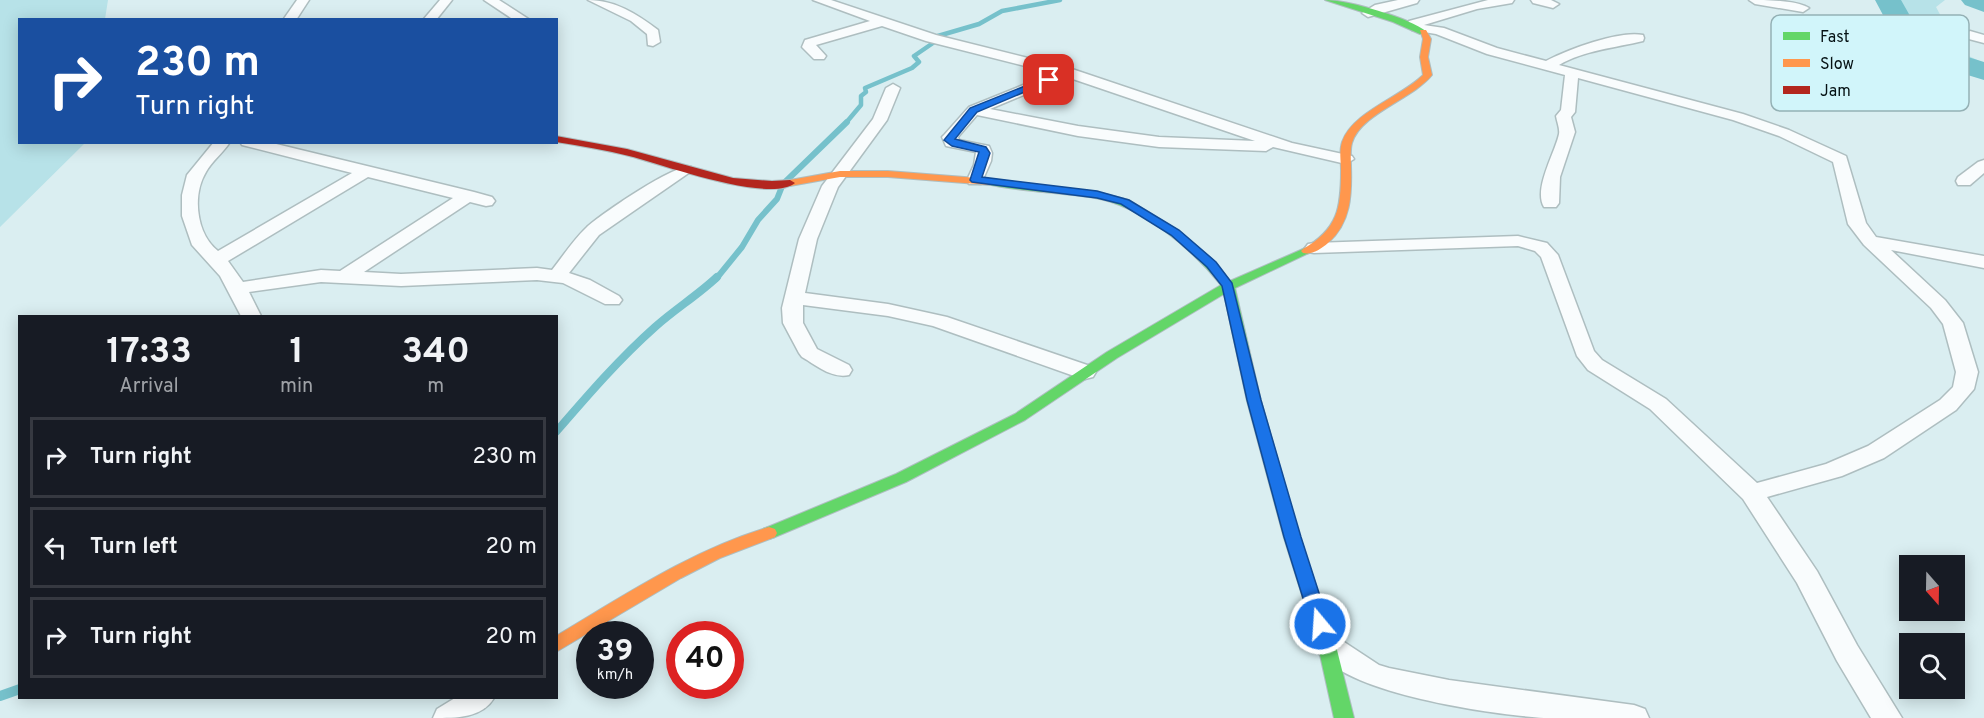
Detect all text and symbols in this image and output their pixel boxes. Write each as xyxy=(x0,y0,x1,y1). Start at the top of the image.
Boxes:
legend xyxy=(1771,15,1969,111)
text: Fast xyxy=(1820,28,1850,48)
text: 230 m xyxy=(135,38,260,91)
icon: right xyxy=(36,42,114,120)
pin xyxy=(1023,54,1074,105)
text: Slow xyxy=(1820,55,1854,75)
icon: arrive xyxy=(1032,63,1065,96)
text: Jam xyxy=(1820,82,1851,102)
text: Turn right xyxy=(135,90,254,124)
text: 17:33 xyxy=(106,330,192,376)
text: 1 xyxy=(289,330,304,376)
text: 340 xyxy=(401,330,470,376)
text: Arrival xyxy=(119,374,179,400)
text: min xyxy=(280,374,313,400)
text: m xyxy=(427,374,444,400)
icon: right xyxy=(39,441,72,474)
text: Turn right xyxy=(90,444,192,471)
text: 230 m xyxy=(473,444,537,471)
icon: left xyxy=(39,531,72,564)
text: Turn left xyxy=(90,534,178,561)
text: 20 m xyxy=(486,534,537,561)
north arrow xyxy=(1899,555,1965,621)
map controls xyxy=(1899,555,1965,699)
position arrow xyxy=(1288,592,1352,656)
icon: right xyxy=(39,621,72,654)
speed limit sign: 40 xyxy=(666,621,744,699)
text: Turn right xyxy=(90,624,192,651)
text: 20 m xyxy=(486,624,537,651)
button: search xyxy=(1899,633,1965,699)
text: 39 xyxy=(597,634,633,671)
text: km/h xyxy=(597,666,633,685)

